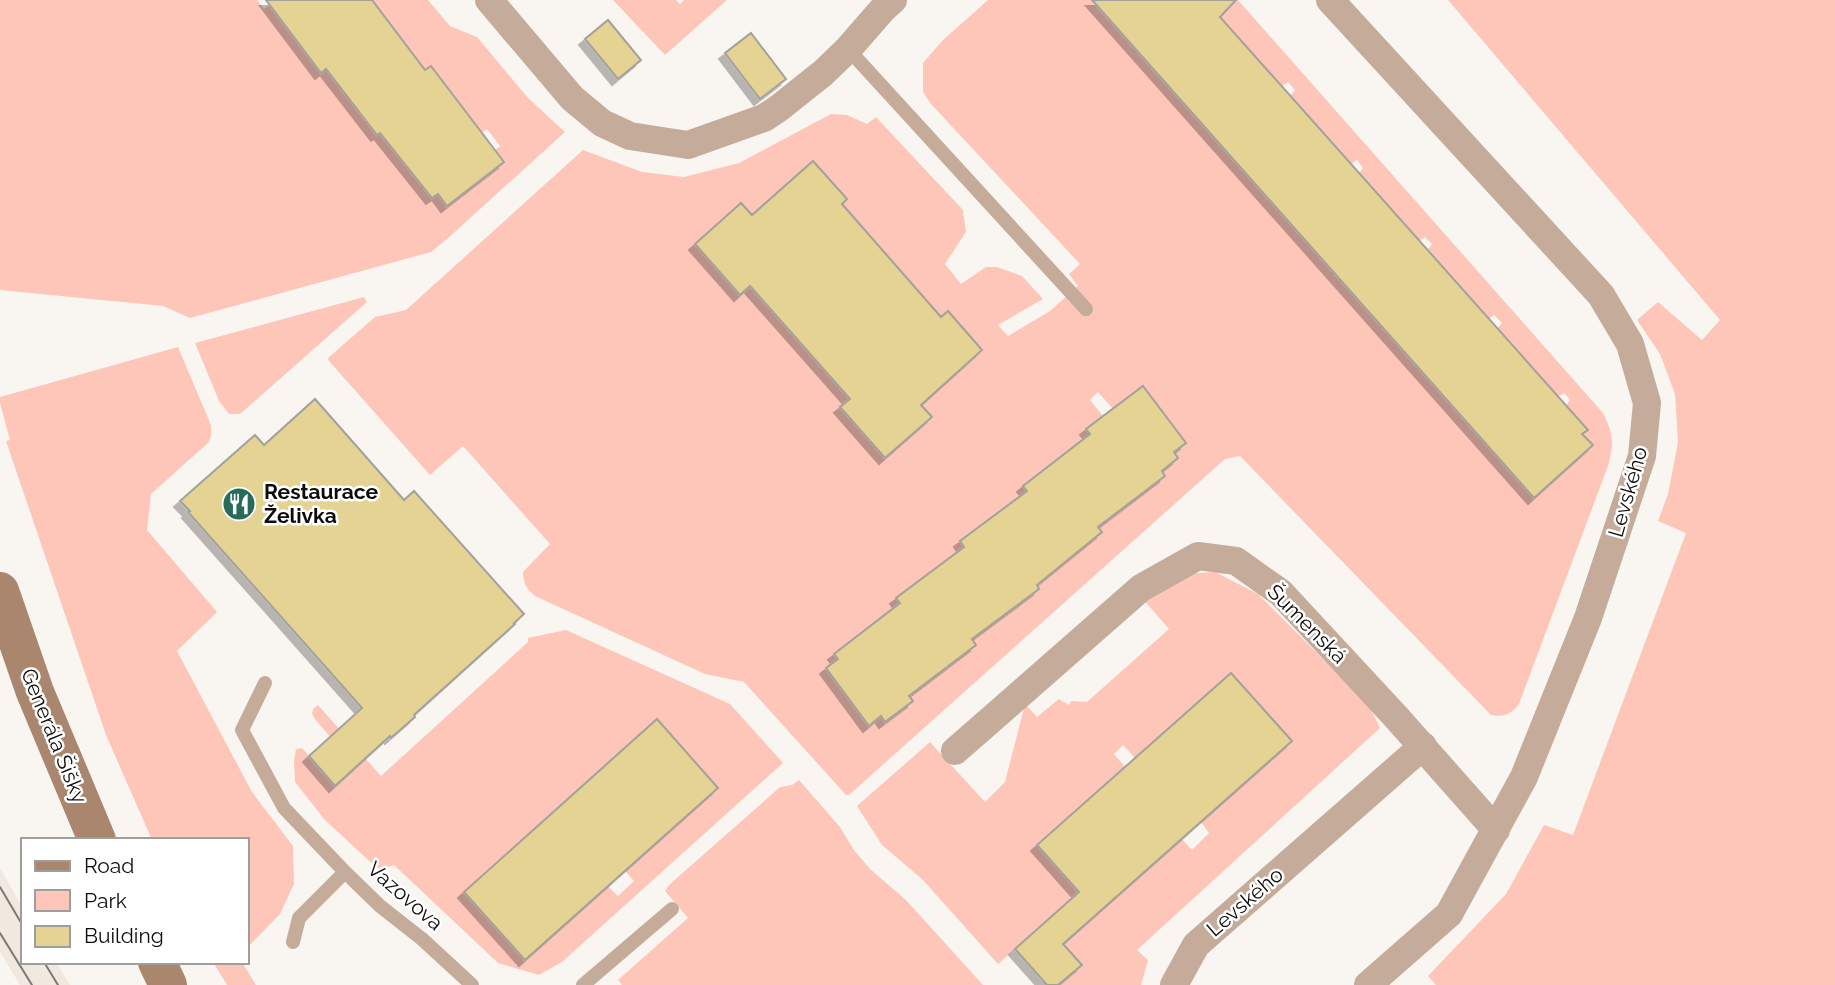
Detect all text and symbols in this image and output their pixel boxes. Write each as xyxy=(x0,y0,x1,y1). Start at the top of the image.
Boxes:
street label: Levského xyxy=(1603,444,1652,540)
place label: Restaurace Želivka xyxy=(264,479,378,528)
restaurant icon: Restaurace Želivka xyxy=(220,485,258,523)
street label: Šumenská xyxy=(1263,579,1352,668)
street label: Generála Šišky xyxy=(16,665,93,807)
legend xyxy=(21,838,248,964)
text: Road xyxy=(84,853,134,878)
street label: Vazovova xyxy=(362,856,448,935)
street label: Levského xyxy=(1201,862,1288,941)
text: Park xyxy=(84,888,127,913)
text: Building xyxy=(84,923,164,948)

